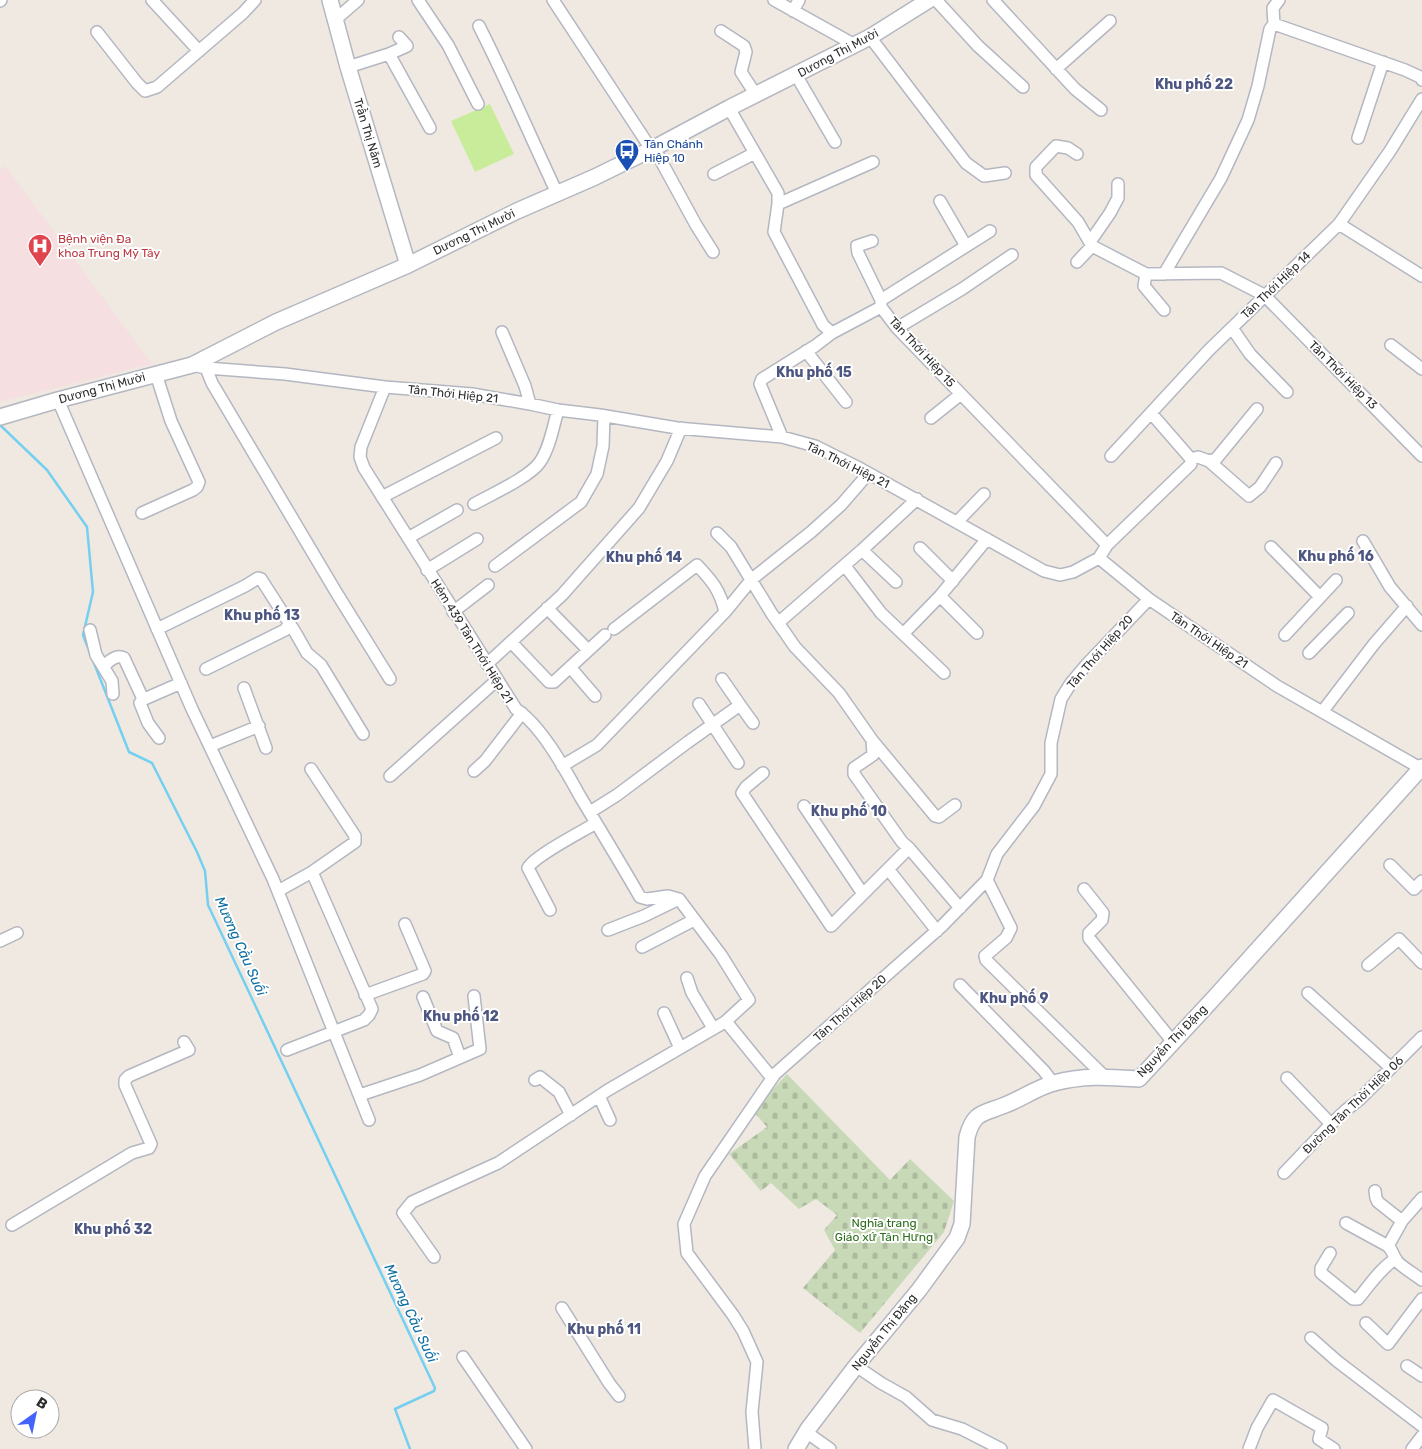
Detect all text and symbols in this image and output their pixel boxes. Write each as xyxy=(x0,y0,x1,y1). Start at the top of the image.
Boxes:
street label: Dương Thị Mười xyxy=(795,26,881,80)
district label: Khu phố 22 xyxy=(1155,74,1233,93)
street label: Trần Thị Năm xyxy=(351,96,386,170)
place label: Tân Chánh Hiệp 10 xyxy=(644,137,703,165)
bus stop icon: Tân Chánh Hiệp 10 xyxy=(614,138,640,172)
street label: Dương Thị Mười xyxy=(431,206,517,258)
place label: Bệnh viện Đa khoa Trung Mỹ Tây xyxy=(58,232,161,260)
hospital icon: Bệnh viện Đa khoa Trung Mỹ Tây xyxy=(27,233,53,267)
street label: Tân Thới Hiệp 14 xyxy=(1238,248,1314,322)
street label: Tân Thới Hiệp 15 xyxy=(886,314,958,390)
street label: Tân Thới Hiệp 13 xyxy=(1306,338,1380,412)
district label: Khu phố 15 xyxy=(776,362,852,381)
street label: Dương Thị Mười xyxy=(57,370,147,406)
street label: Tân Thới Hiệp 21 xyxy=(407,382,499,406)
street label: Tân Thới Hiệp 21 xyxy=(804,439,892,491)
district label: Khu phố 16 xyxy=(1298,546,1374,565)
district label: Khu phố 14 xyxy=(606,547,683,566)
street label: Hẻm 439 Tân Thới Hiệp 21 xyxy=(428,576,516,706)
district label: Khu phố 13 xyxy=(224,605,300,624)
street label: Tân Thới Hiệp 21 xyxy=(1168,609,1250,671)
street label: Tân Thới Hiệp 20 xyxy=(1064,612,1136,692)
district label: Khu phố 10 xyxy=(811,801,887,820)
water label: Mương Cầu Suối xyxy=(211,894,271,999)
street label: Tân Thới Hiệp 20 xyxy=(811,972,889,1044)
district label: Khu phố 9 xyxy=(980,988,1048,1007)
street label: Nguyễn Thị Đặng xyxy=(1134,1002,1210,1080)
district label: Khu phố 12 xyxy=(423,1006,499,1025)
street label: Đường Tân Thời Hiệp 06 xyxy=(1300,1053,1406,1157)
park label: Nghĩa trang Giáo xứ Tân Hưng xyxy=(835,1216,933,1244)
district label: Khu phố 32 xyxy=(74,1219,152,1238)
water label: Mương Cầu Suối xyxy=(380,1261,442,1366)
street label: Nguyễn Thị Đặng xyxy=(849,1291,919,1373)
district label: Khu phố 11 xyxy=(567,1319,641,1338)
north arrow xyxy=(10,1389,60,1439)
text: B xyxy=(33,1394,51,1413)

